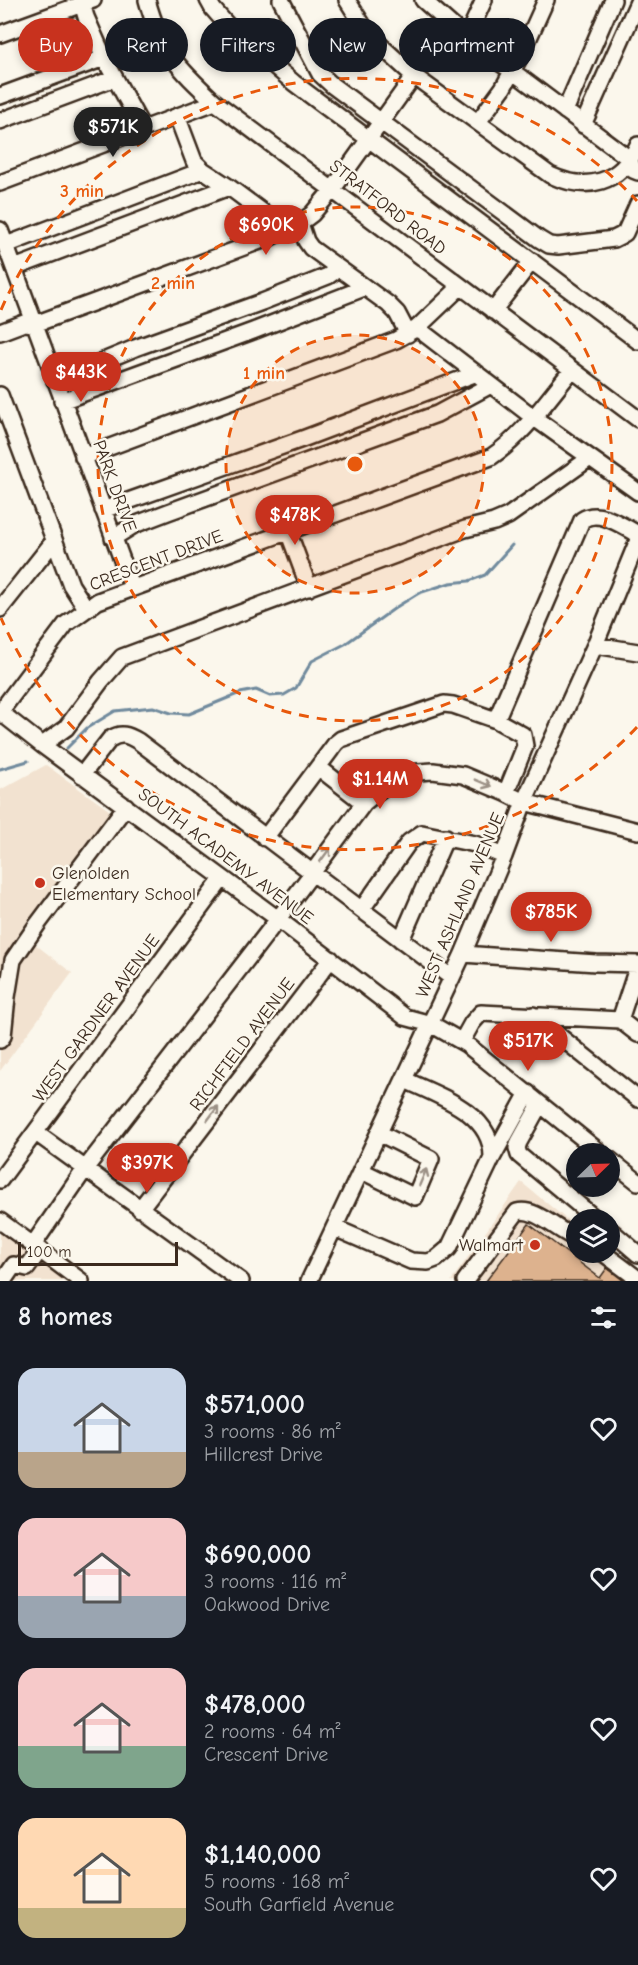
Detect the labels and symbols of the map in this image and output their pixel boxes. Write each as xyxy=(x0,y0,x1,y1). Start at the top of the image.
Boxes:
pin: $571K xyxy=(71,107,155,158)
street label: STRATFORD ROAD xyxy=(325,155,450,259)
text: 3 min xyxy=(60,181,104,202)
pin: $690K xyxy=(224,205,308,256)
text: 2 min xyxy=(151,273,195,294)
pin: $443K xyxy=(39,352,123,403)
text: 1 min xyxy=(243,363,285,384)
street label: PARK DRIVE xyxy=(88,437,141,535)
centre of rings xyxy=(345,454,365,474)
pin: $478K xyxy=(253,495,337,546)
street label: CRESCENT DRIVE xyxy=(86,525,226,596)
pin: $1.14M xyxy=(331,759,429,810)
one-way arrow xyxy=(474,778,492,789)
street label: SOUTH ACADEMY AVENUE xyxy=(134,784,317,929)
street label: WEST ASHLAND AVENUE xyxy=(412,809,509,1001)
one-way arrow xyxy=(318,847,331,863)
place label: Glenolden Elementary School xyxy=(52,863,196,905)
marker: Glenolden Elementary School xyxy=(33,876,47,890)
pin: $785K xyxy=(509,892,593,943)
street label: WEST GARDNER AVENUE xyxy=(29,930,164,1106)
street label: RICHFIELD AVENUE xyxy=(185,973,299,1115)
pin: $517K xyxy=(486,1021,570,1072)
one-way arrow xyxy=(207,1105,220,1121)
pin: $397K xyxy=(105,1143,189,1194)
north arrow xyxy=(566,1143,620,1197)
one-way arrow xyxy=(418,1169,429,1187)
place label: Walmart xyxy=(459,1235,524,1256)
marker: Walmart xyxy=(528,1238,542,1252)
scale bar xyxy=(18,1239,178,1266)

